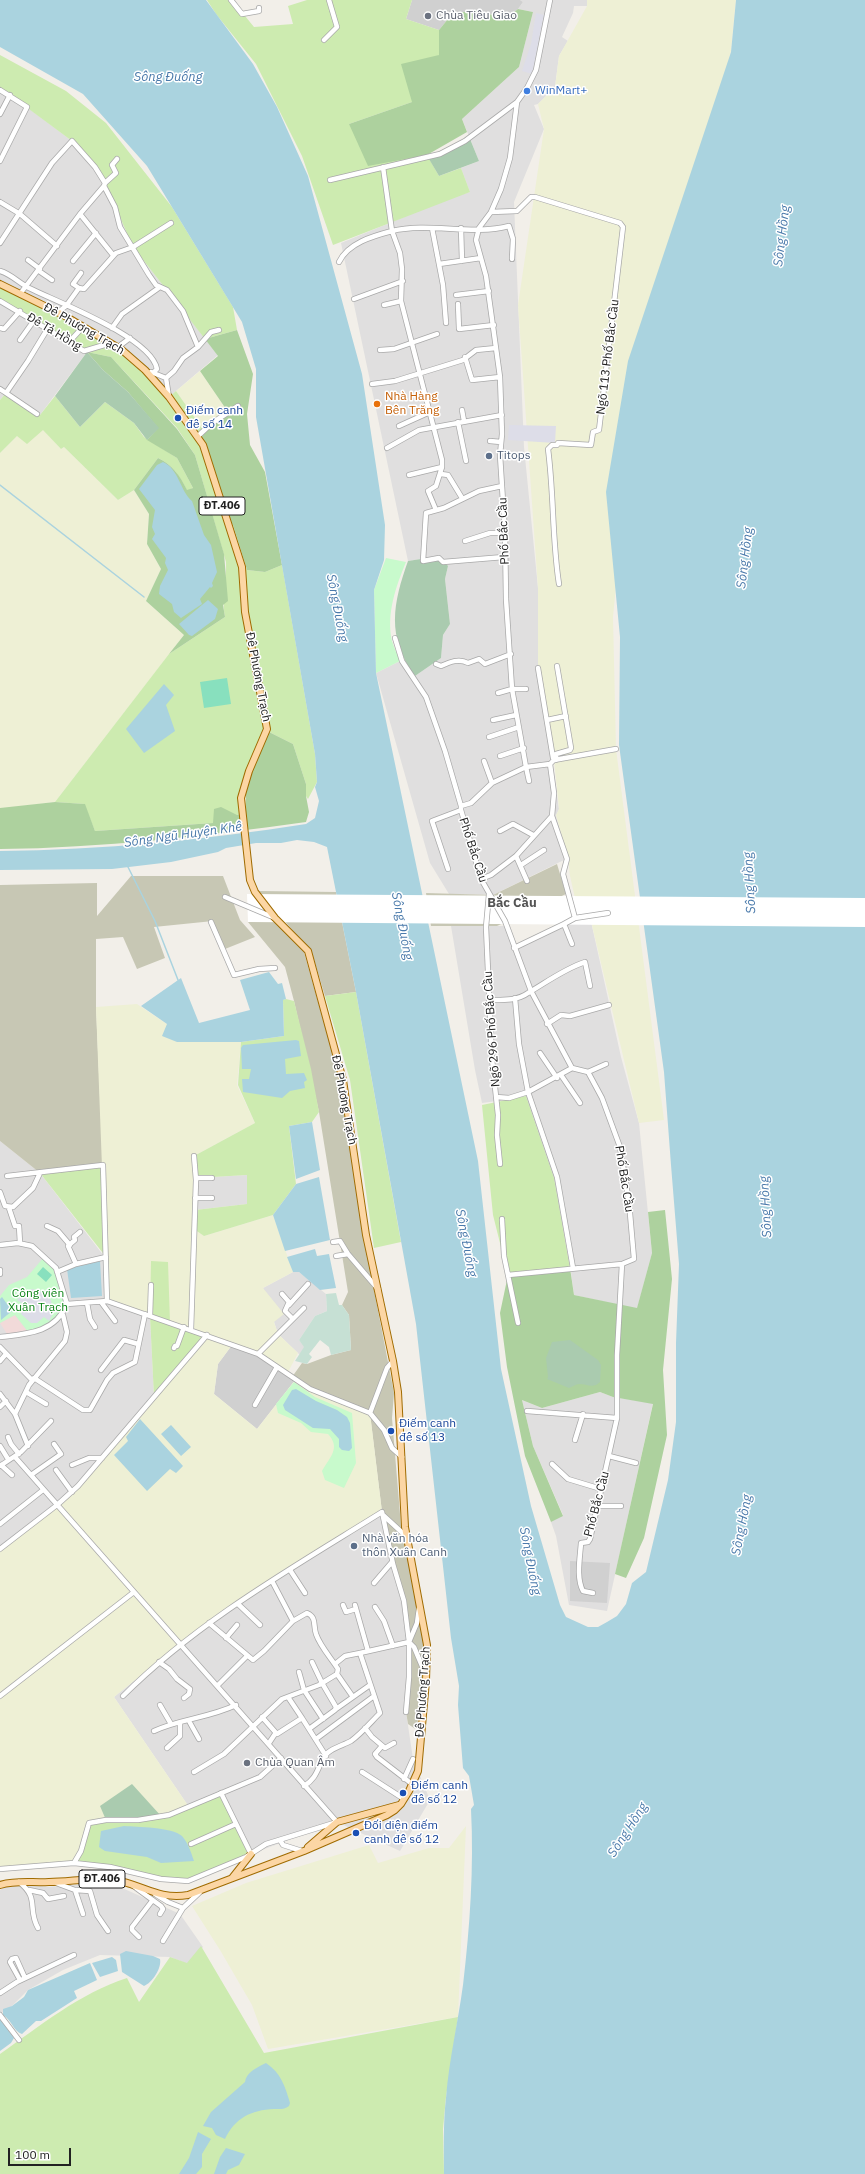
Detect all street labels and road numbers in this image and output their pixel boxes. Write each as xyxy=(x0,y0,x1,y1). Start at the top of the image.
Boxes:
street label: Ngõ 113 Phố Bắc Cầu xyxy=(594,298,622,416)
street label: Đê Phương Trạch xyxy=(41,300,127,358)
street label: Đê Tả Hồng xyxy=(24,310,84,354)
road number: ĐT.406 xyxy=(199,497,245,515)
street label: Phố Bắc Cầu xyxy=(496,497,512,565)
street label: Đê Phương Trạch xyxy=(242,631,274,723)
street label: Phố Bắc Cầu xyxy=(456,816,490,884)
street label: Ngõ 296 Phố Bắc Cầu xyxy=(481,971,503,1087)
street label: Đê Phương Trạch xyxy=(328,1054,360,1146)
street label: Phố Bắc Cầu xyxy=(612,1145,636,1213)
street label: Phố Bắc Cầu xyxy=(581,1470,613,1538)
street label: Đê Phương Trạch xyxy=(413,1646,433,1738)
road number: ĐT.406 xyxy=(79,1870,125,1888)

